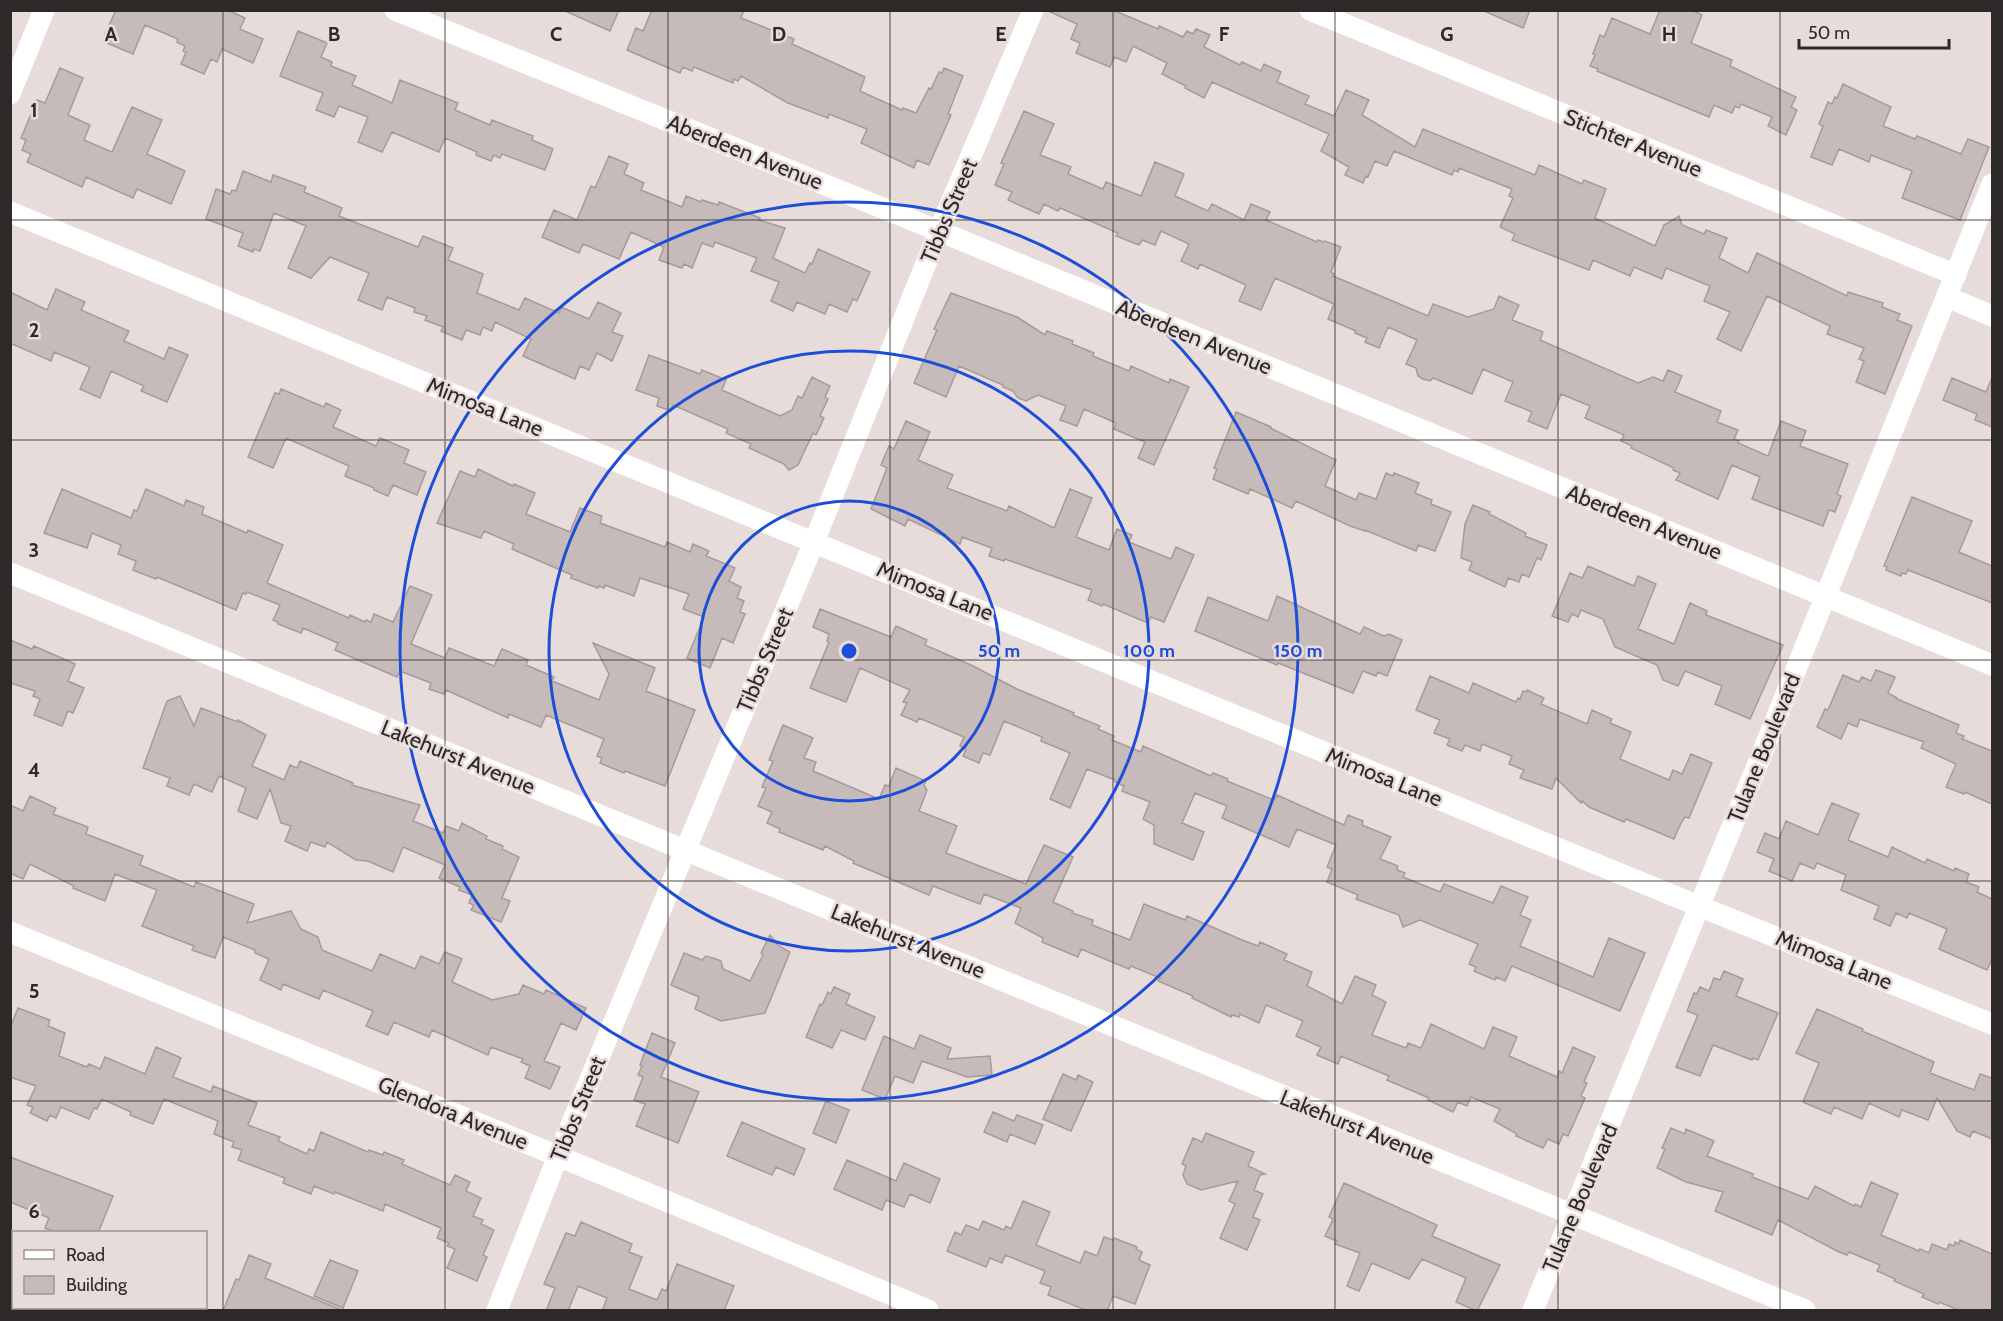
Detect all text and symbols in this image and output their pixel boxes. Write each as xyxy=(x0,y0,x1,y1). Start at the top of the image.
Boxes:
scale bar xyxy=(1799,12,1949,50)
text: A xyxy=(105,22,118,46)
text: B xyxy=(328,22,340,46)
text: C xyxy=(550,22,562,46)
text: D xyxy=(772,22,786,46)
text: E xyxy=(995,22,1007,46)
text: F xyxy=(1219,22,1230,46)
text: G xyxy=(1440,22,1454,46)
text: H xyxy=(1662,22,1676,46)
text: 50 m xyxy=(1808,22,1850,44)
text: 1 xyxy=(30,98,38,122)
street label: Stichter Avenue xyxy=(1560,103,1706,183)
street label: Aberdeen Avenue xyxy=(663,108,827,196)
street label: Tibbs Street xyxy=(915,154,983,267)
street label: Aberdeen Avenue xyxy=(1112,293,1276,381)
text: 2 xyxy=(29,318,39,342)
street label: Mimosa Lane xyxy=(423,371,547,443)
street label: Aberdeen Avenue xyxy=(1562,478,1726,566)
text: 3 xyxy=(29,538,39,562)
street label: Mimosa Lane xyxy=(873,555,997,627)
street label: Tibbs Street xyxy=(731,603,799,716)
text: 50 m xyxy=(978,640,1020,662)
text: 100 m xyxy=(1123,640,1175,662)
text: 150 m xyxy=(1274,640,1322,662)
centre of rings xyxy=(839,641,859,661)
street label: Tulane Boulevard xyxy=(1722,669,1806,827)
street label: Lakehurst Avenue xyxy=(377,714,539,800)
street label: Mimosa Lane xyxy=(1322,741,1446,813)
text: 4 xyxy=(28,758,40,782)
street label: Lakehurst Avenue xyxy=(827,898,989,984)
street label: Mimosa Lane xyxy=(1772,924,1896,996)
text: 5 xyxy=(29,979,39,1003)
street label: Tibbs Street xyxy=(545,1052,612,1166)
street label: Glendora Avenue xyxy=(374,1071,532,1155)
street label: Lakehurst Avenue xyxy=(1276,1084,1438,1170)
street label: Tulane Boulevard xyxy=(1537,1120,1623,1276)
text: 6 xyxy=(28,1199,40,1223)
legend xyxy=(12,1231,207,1309)
text: Road xyxy=(66,1244,105,1266)
text: Building xyxy=(66,1274,128,1296)

